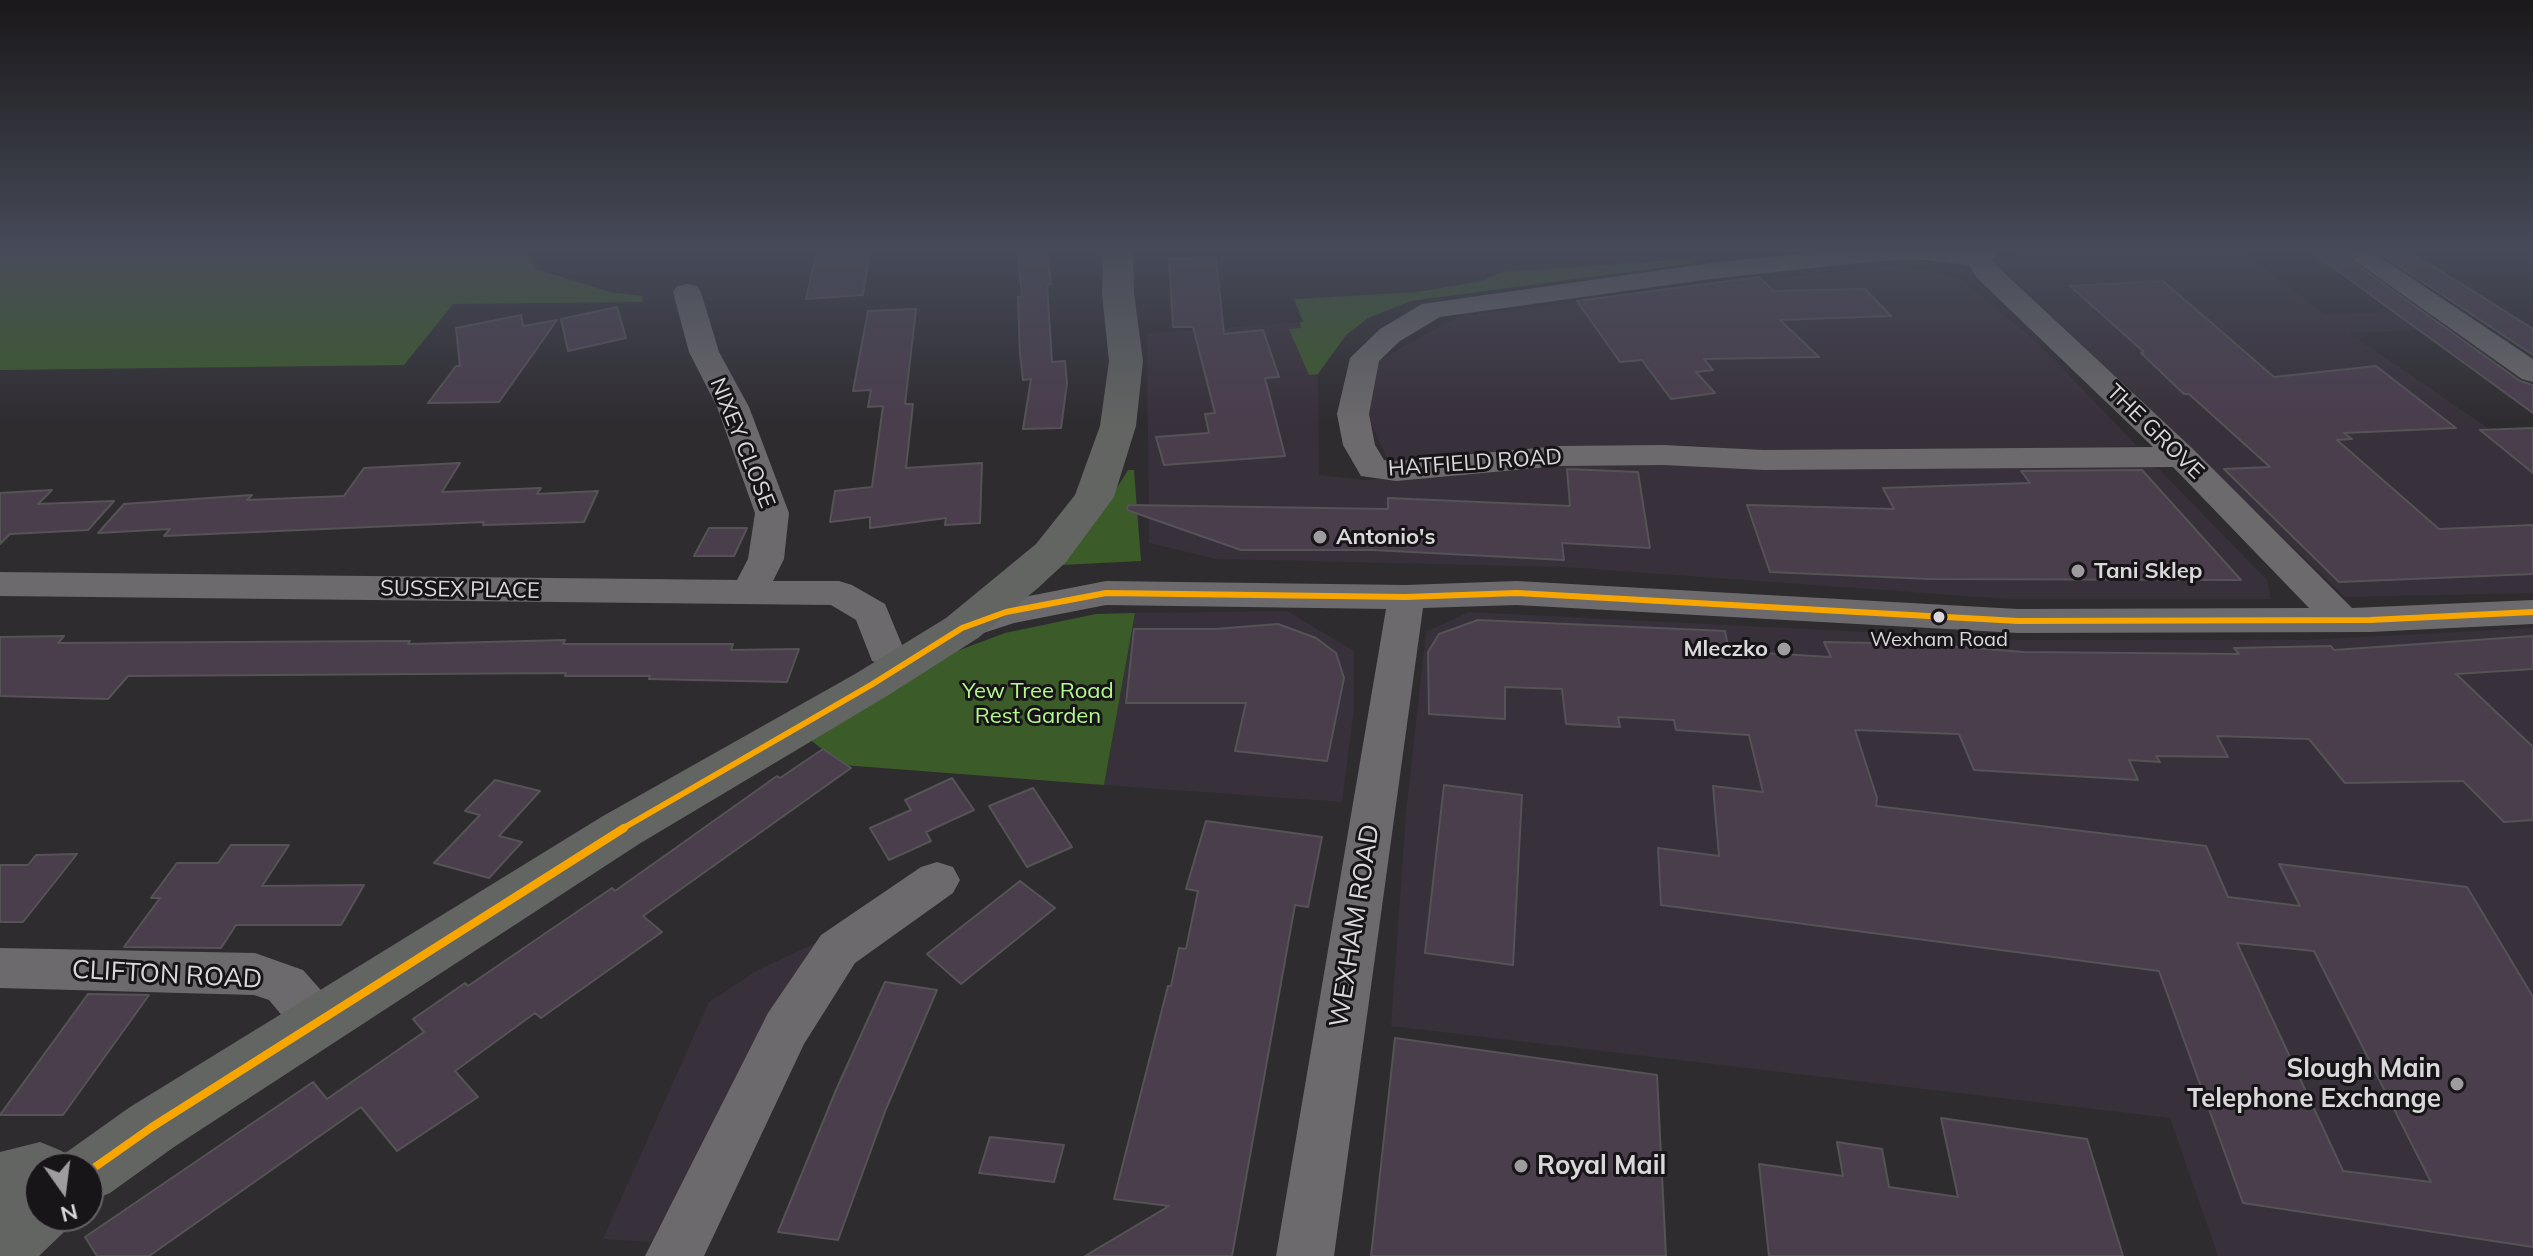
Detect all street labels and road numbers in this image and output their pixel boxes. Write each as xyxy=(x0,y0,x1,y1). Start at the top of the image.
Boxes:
street label: NIXEY CLOSE xyxy=(704,374,780,512)
street label: THE GROVE xyxy=(2101,379,2209,485)
street label: HATFIELD ROAD xyxy=(1387,444,1563,482)
street label: SUSSEX PLACE xyxy=(380,575,540,605)
street label: WEXHAM ROAD xyxy=(1324,822,1386,1030)
street label: CLIFTON ROAD xyxy=(71,954,263,996)

